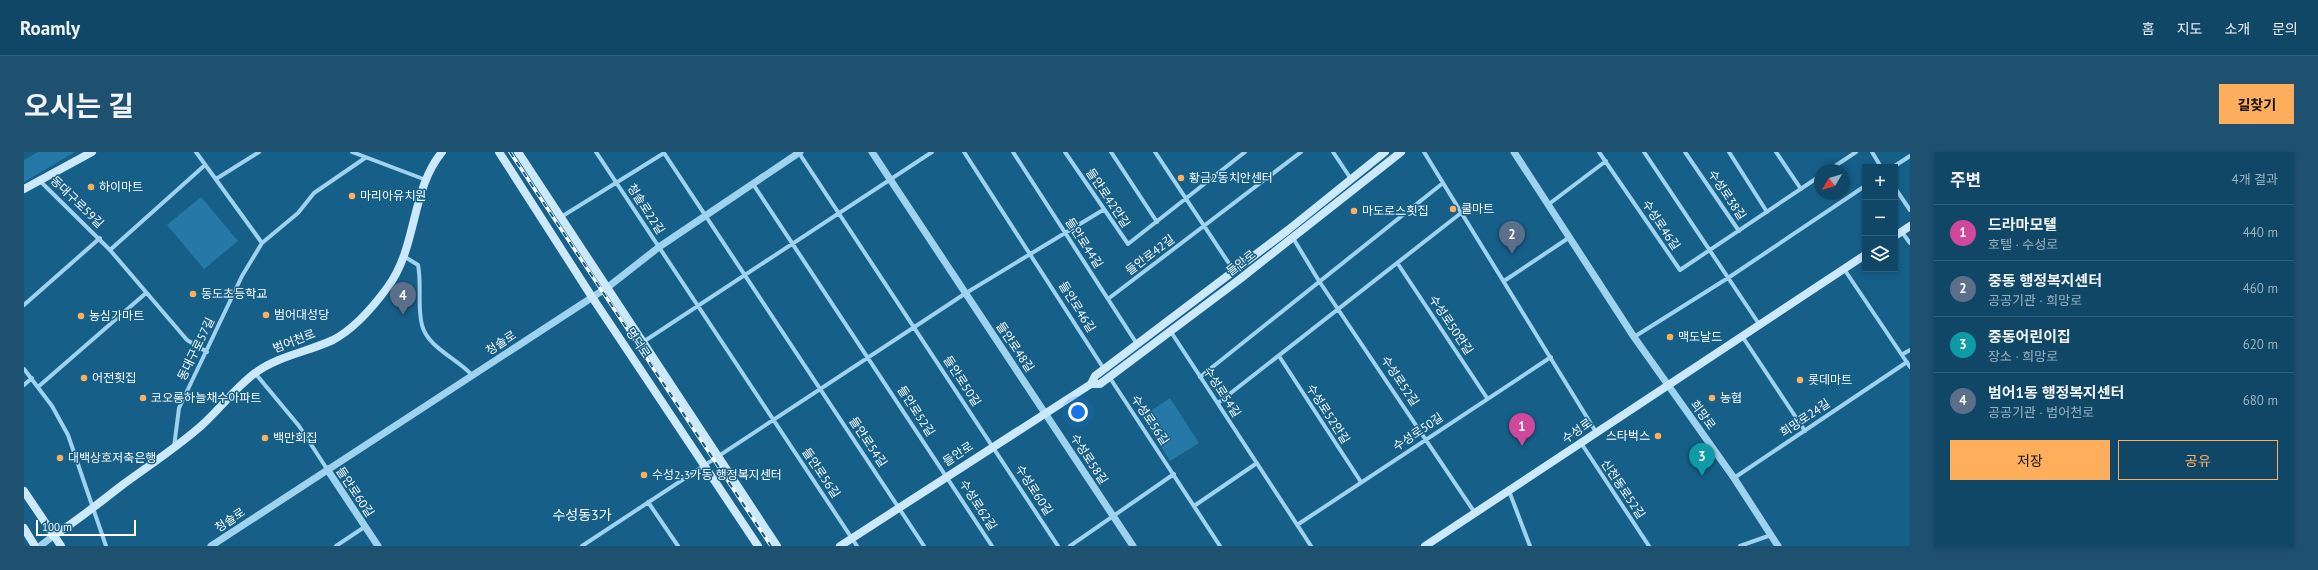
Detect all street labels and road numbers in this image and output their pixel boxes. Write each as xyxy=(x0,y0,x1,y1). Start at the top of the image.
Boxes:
street label: 들안로42안길 xyxy=(1083,165,1134,230)
street label: 수성로38길 xyxy=(1705,167,1750,223)
street label: 동대구로59길 xyxy=(48,173,107,231)
street label: 청솔로22길 xyxy=(625,181,668,237)
street label: 수성로46길 xyxy=(1639,197,1684,253)
street label: 들안로44길 xyxy=(1063,215,1106,271)
street label: 들안로42길 xyxy=(1122,231,1177,278)
street label: 들안로 xyxy=(1223,246,1258,279)
street label: 들안로46길 xyxy=(1056,278,1099,335)
street label: 수성로50안길 xyxy=(1426,292,1477,357)
street label: 동대구로57길 xyxy=(174,315,217,383)
street label: 들안로48길 xyxy=(993,319,1038,375)
street label: 명덕로 xyxy=(623,325,654,361)
street label: 범어천로 xyxy=(271,326,317,355)
street label: 청솔로 xyxy=(483,327,519,358)
street label: 들안로50길 xyxy=(941,353,984,409)
street label: 수성로52길 xyxy=(1378,353,1423,409)
street label: 수성로54길 xyxy=(1201,364,1244,420)
street label: 수성로52안길 xyxy=(1304,381,1353,446)
street label: 들안로52길 xyxy=(895,383,938,439)
street label: 수성로56길 xyxy=(1128,392,1173,448)
street label: 희망로24길 xyxy=(1777,395,1833,440)
street label: 희망로 xyxy=(1688,397,1719,433)
street label: 수성로50길 xyxy=(1390,409,1446,454)
street label: 들안로54길 xyxy=(846,414,891,470)
street label: 수성로 xyxy=(1559,415,1595,446)
street label: 수성로58길 xyxy=(1068,431,1111,487)
street label: 들안로 xyxy=(940,438,976,469)
street label: 들안로56길 xyxy=(799,445,844,501)
street label: 신천동로52길 xyxy=(1598,456,1649,521)
street label: 수성로60길 xyxy=(1013,462,1056,518)
street label: 들안로60길 xyxy=(333,464,378,520)
street label: 수성로62길 xyxy=(957,477,1000,533)
street label: 청솔로 xyxy=(212,504,248,535)

